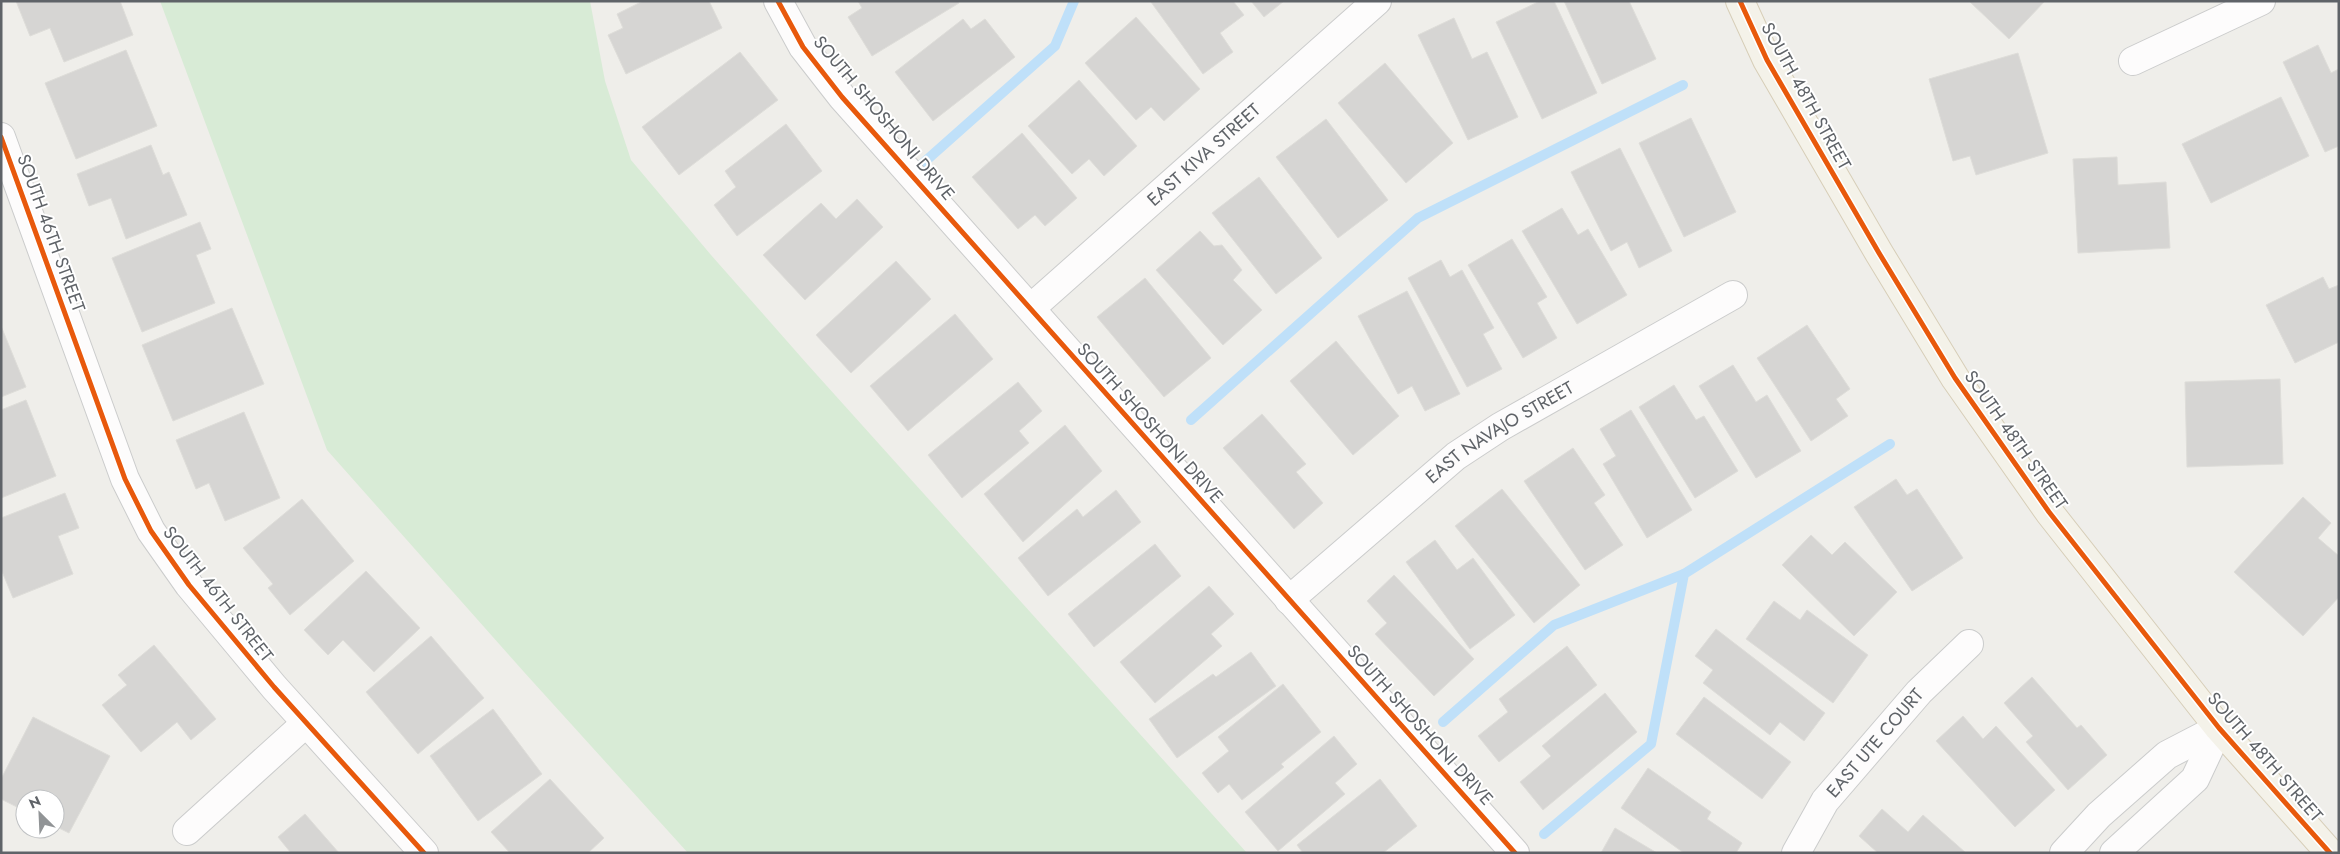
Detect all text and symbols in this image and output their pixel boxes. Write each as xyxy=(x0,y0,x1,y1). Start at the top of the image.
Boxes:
street label: SOUTH 48TH STREET xyxy=(1755,18,1858,175)
street label: SOUTH SHOSHONI DRIVE xyxy=(807,30,961,206)
street label: EAST KIVA STREET xyxy=(1141,97,1267,212)
street label: SOUTH 46TH STREET xyxy=(10,151,92,316)
street label: SOUTH SHOSHONI DRIVE xyxy=(1071,337,1229,509)
street label: SOUTH 48TH STREET xyxy=(1958,365,2074,516)
street label: EAST NAVAJO STREET xyxy=(1420,375,1579,490)
street label: SOUTH 46TH STREET xyxy=(157,521,280,668)
street label: SOUTH SHOSHONI DRIVE xyxy=(1341,639,1499,811)
street label: EAST UTE COURT xyxy=(1820,682,1930,803)
street label: SOUTH 48TH STREET xyxy=(2201,686,2329,828)
north arrow xyxy=(15,789,65,839)
text: N xyxy=(26,791,44,814)

